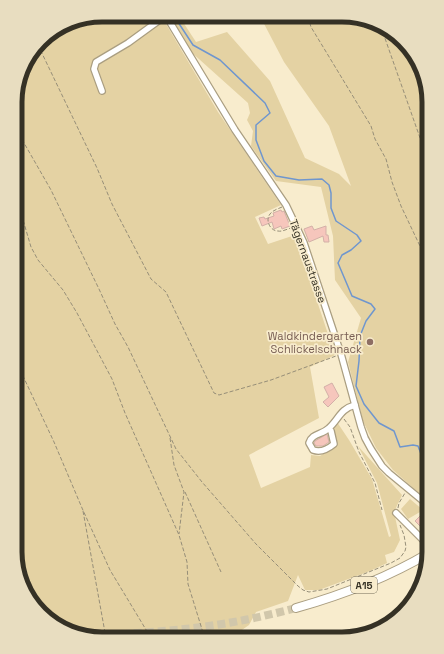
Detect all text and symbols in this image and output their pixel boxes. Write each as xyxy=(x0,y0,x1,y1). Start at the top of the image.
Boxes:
street label: Tägernaustrasse xyxy=(286,217,330,305)
place label: Waldkindergarten Schlickelschnack xyxy=(268,329,362,356)
marker: Waldkindergarten Schlickelschnack xyxy=(365,337,375,347)
road number: A15 xyxy=(351,577,377,593)

